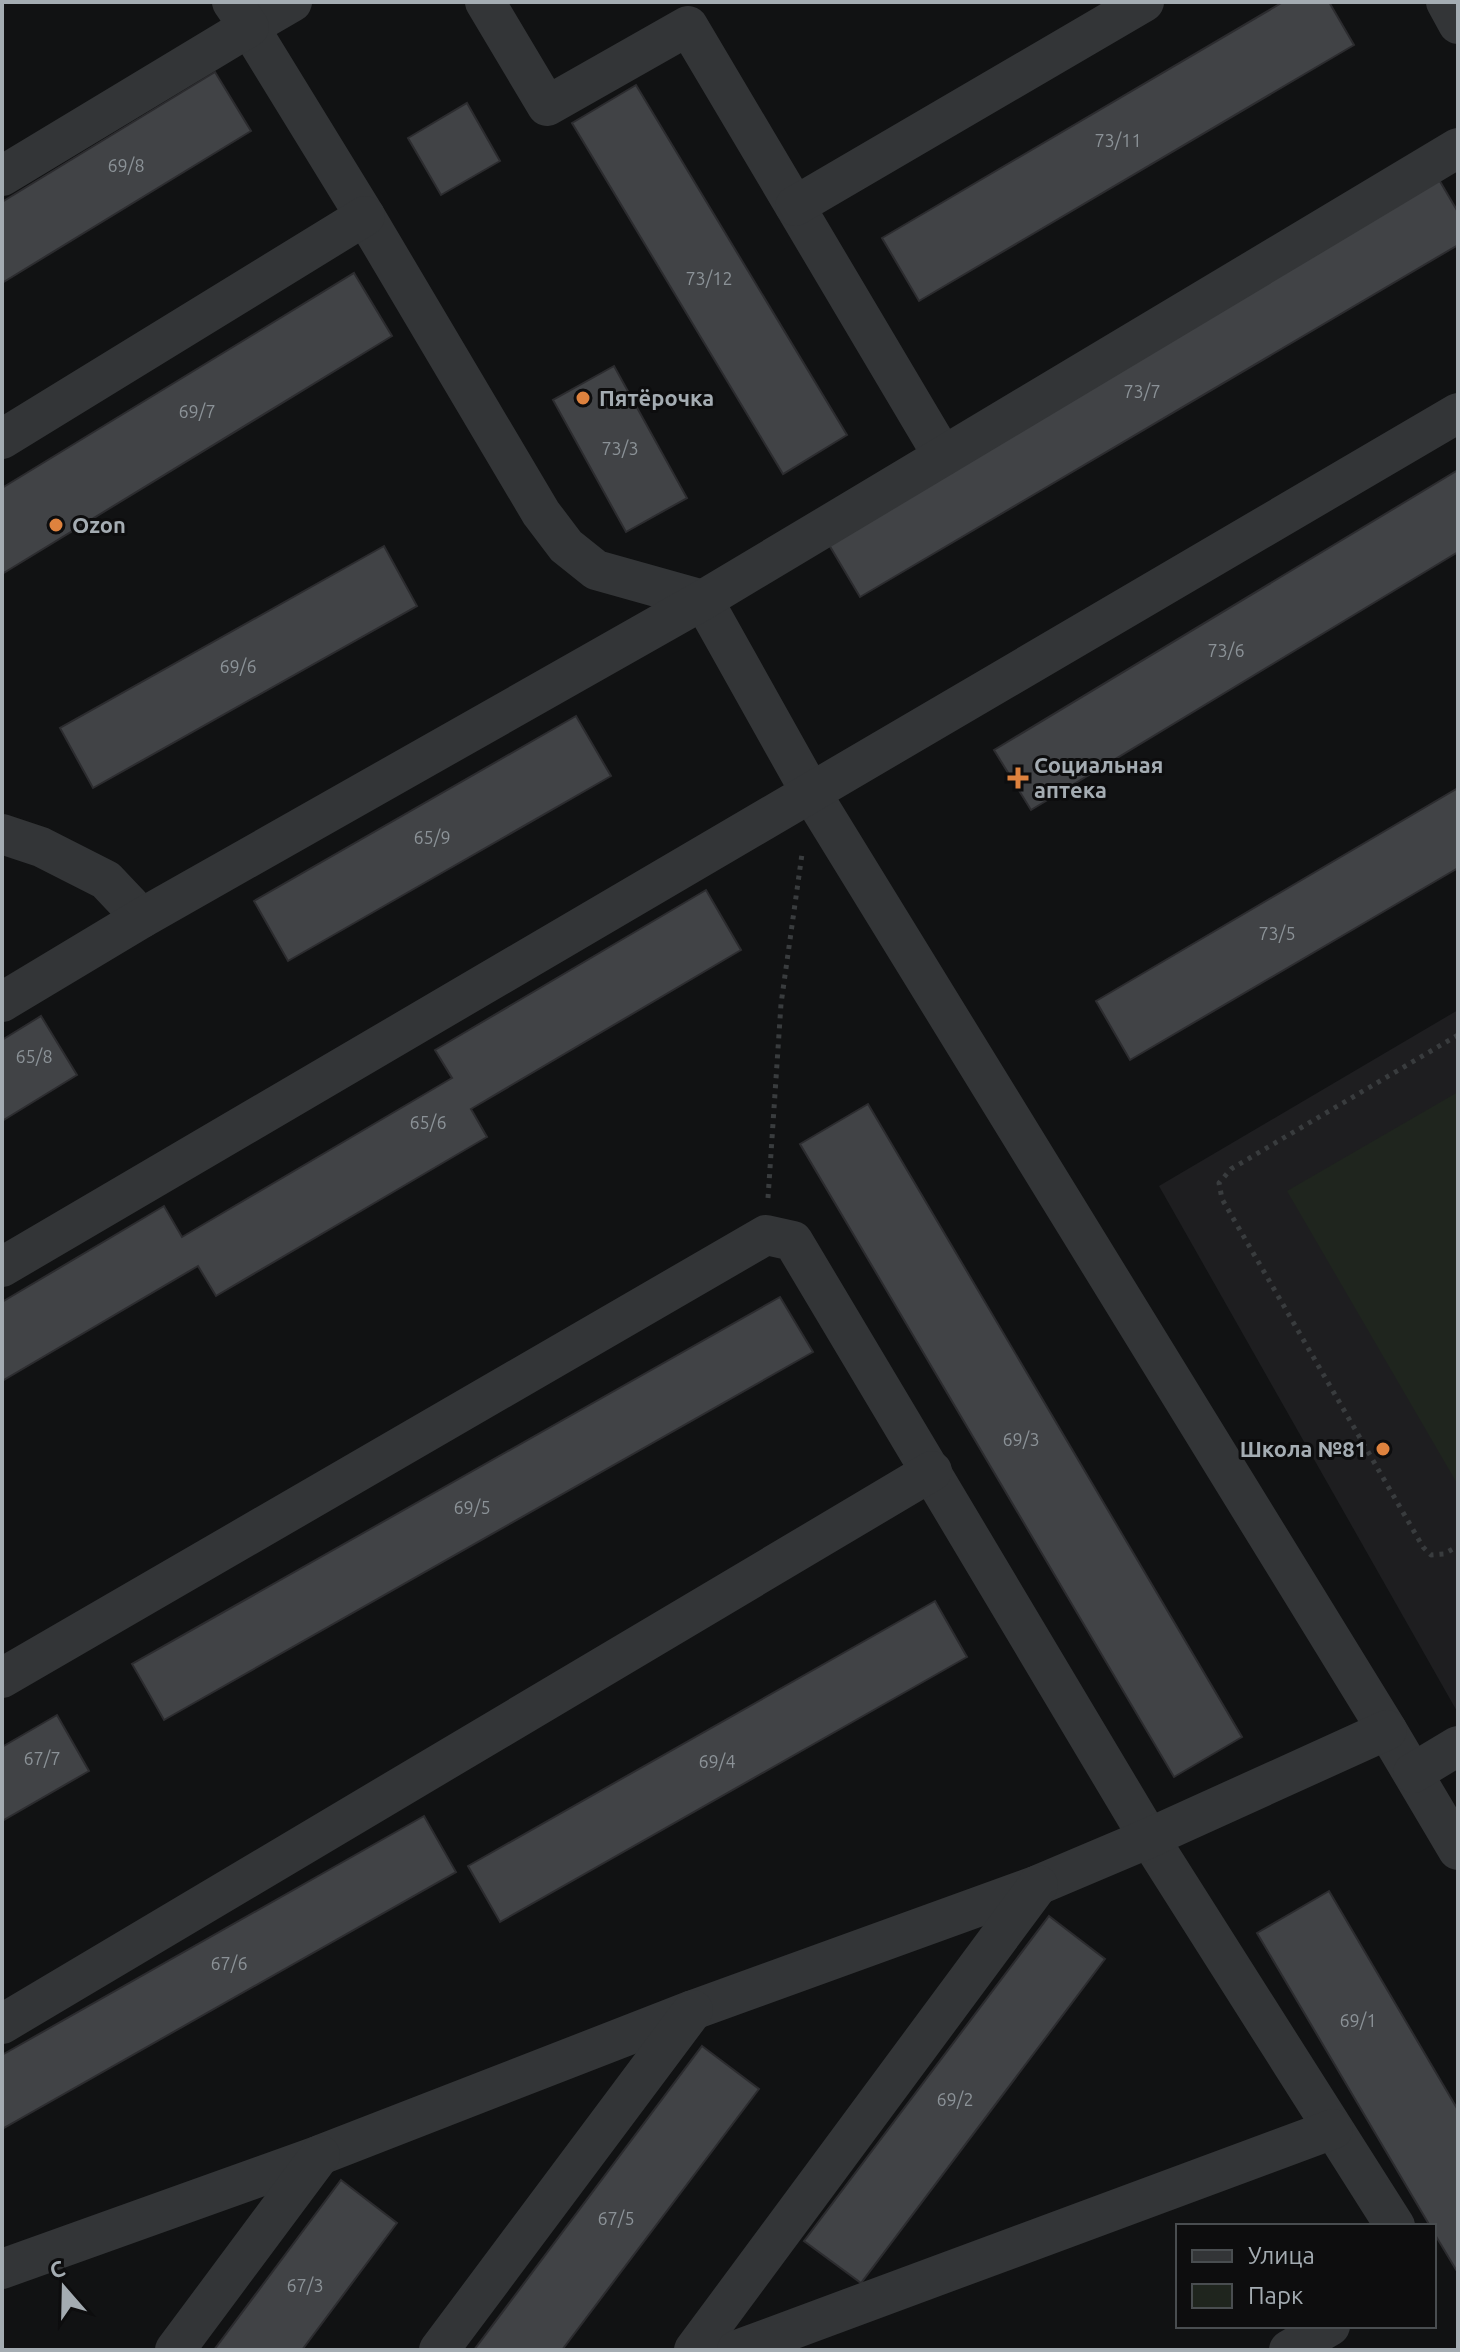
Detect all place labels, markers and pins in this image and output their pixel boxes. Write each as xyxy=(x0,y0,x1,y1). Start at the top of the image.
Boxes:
place label: Пятёрочка xyxy=(599,385,714,410)
marker: Пятёрочка xyxy=(574,389,592,407)
place label: Ozon xyxy=(72,512,126,537)
marker: Ozon xyxy=(47,516,65,534)
place label: Социальная аптека xyxy=(1034,752,1163,802)
marker: Социальная аптека xyxy=(1009,769,1027,787)
place label: Школа №81 xyxy=(1240,1436,1367,1461)
marker: Школа №81 xyxy=(1374,1440,1392,1458)

